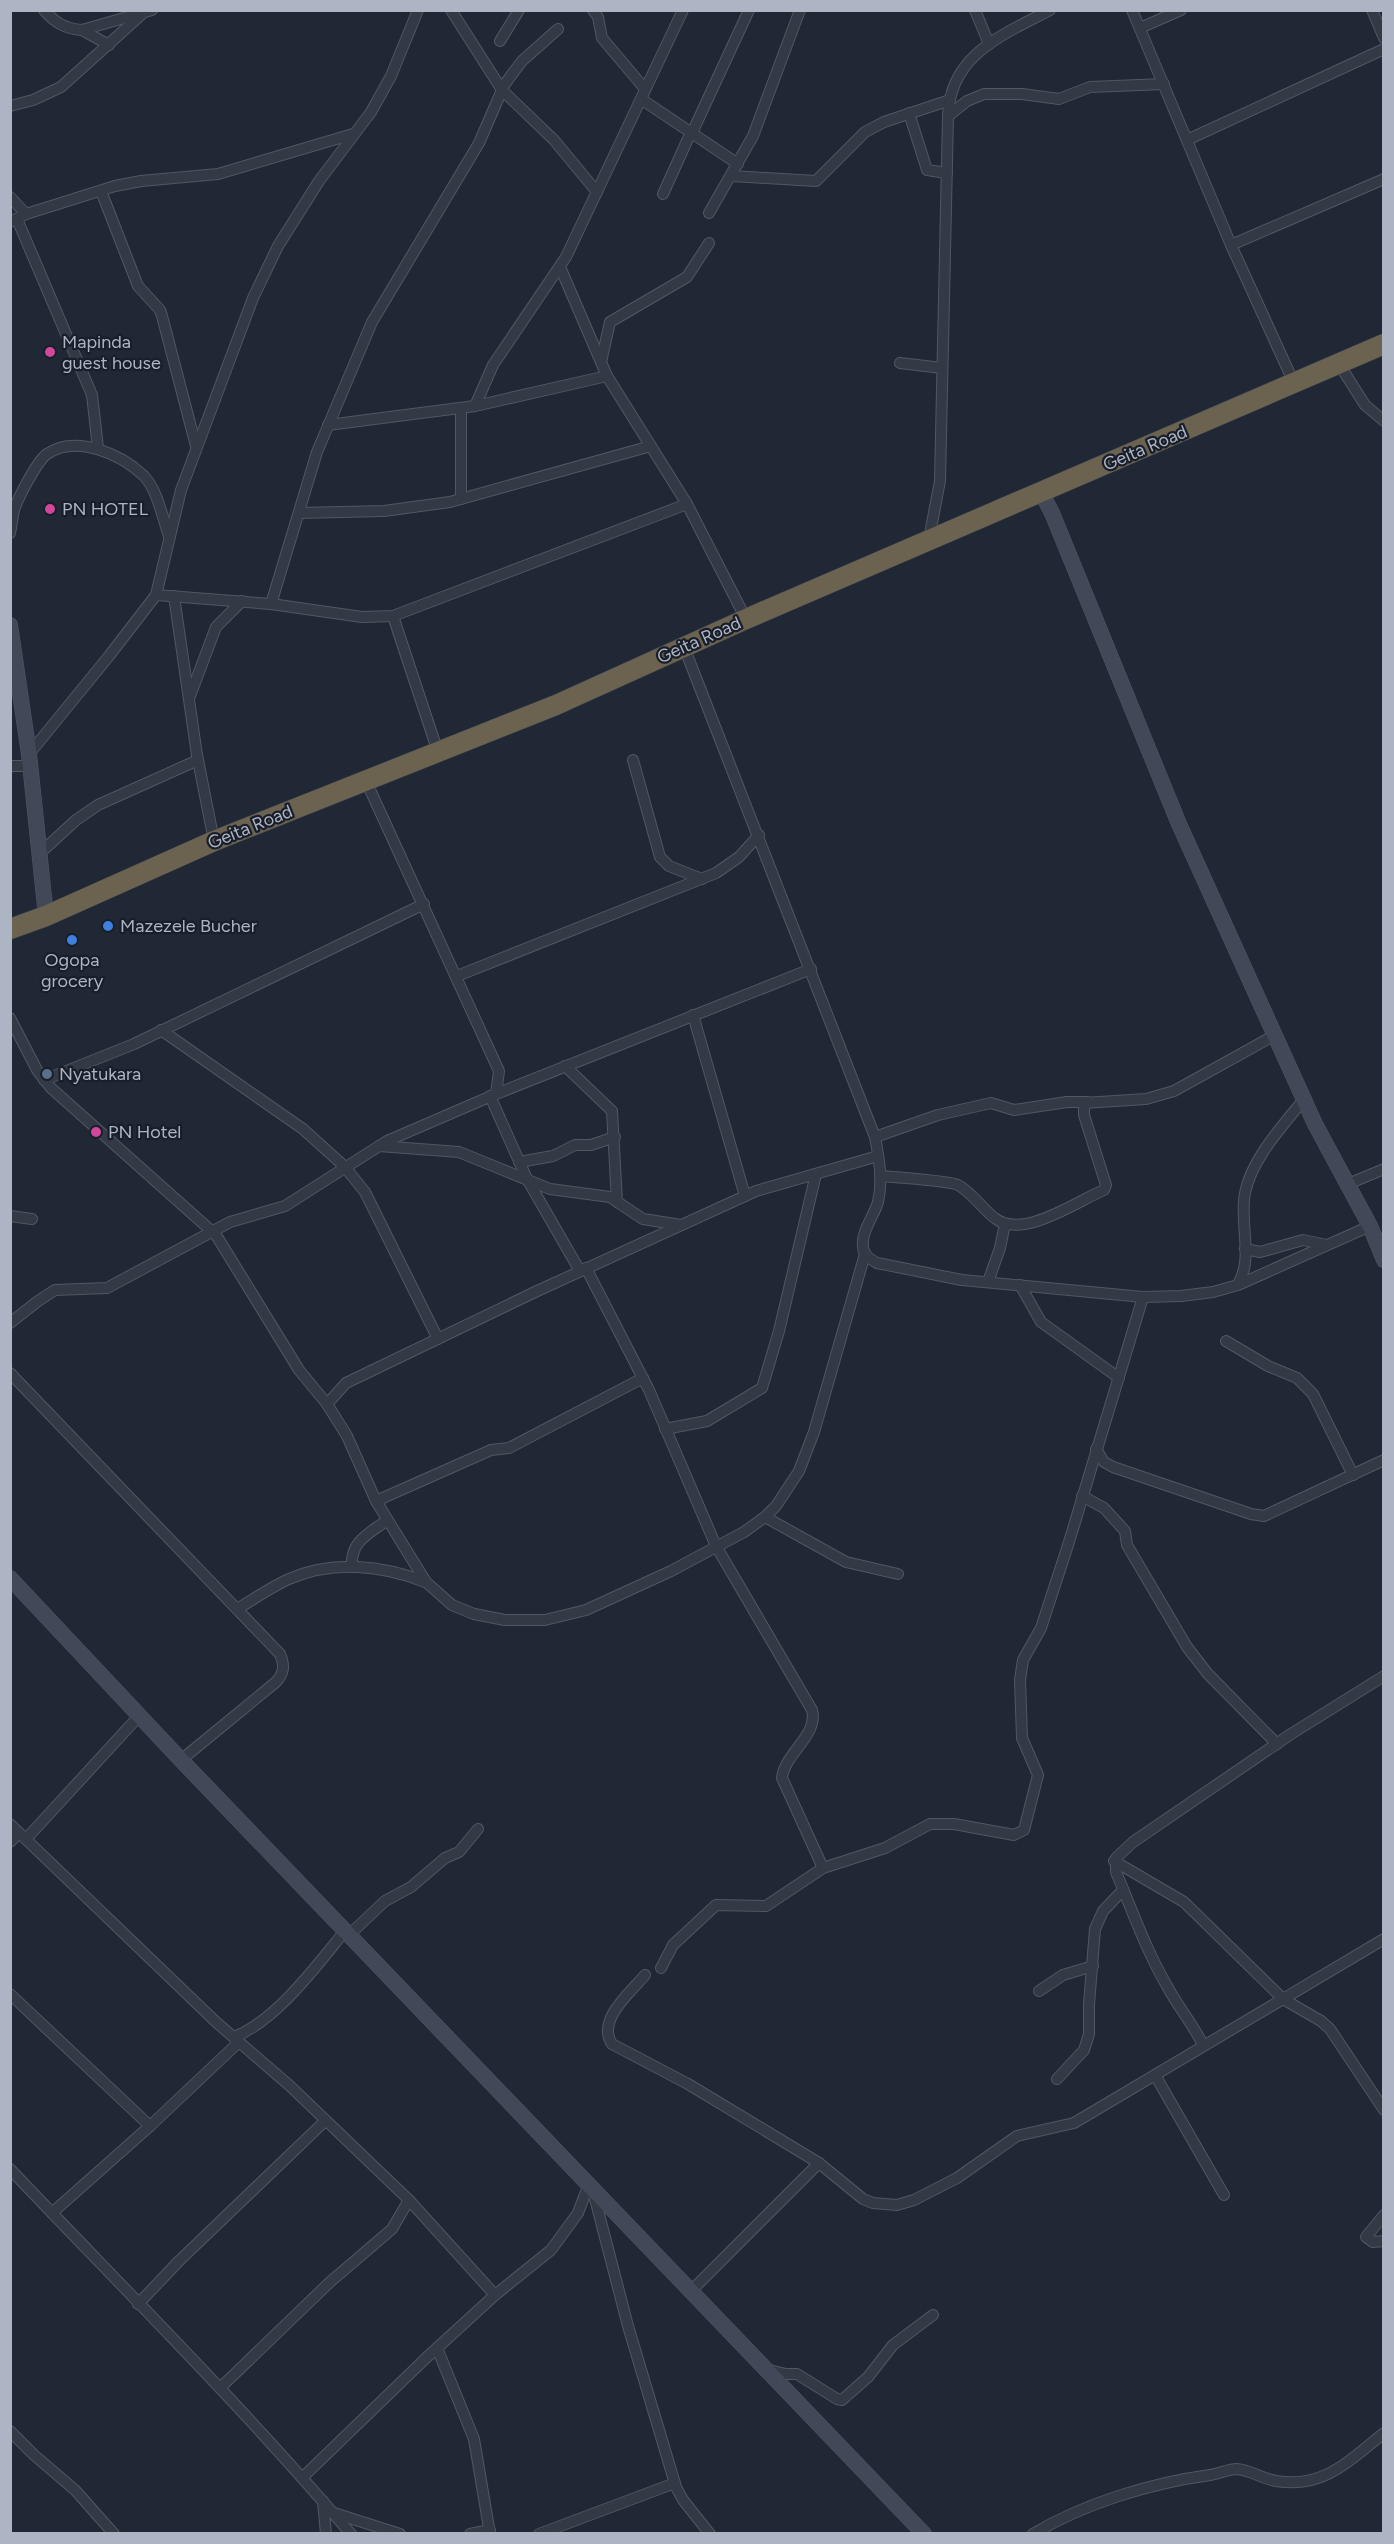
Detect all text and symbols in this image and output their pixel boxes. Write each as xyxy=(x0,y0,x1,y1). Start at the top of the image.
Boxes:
place label: Mapinda guest house xyxy=(62,331,161,374)
marker: Mapinda guest house xyxy=(43,345,57,359)
street label: Geita Road xyxy=(1100,420,1190,476)
place label: PN HOTEL xyxy=(62,498,149,520)
marker: PN HOTEL xyxy=(43,502,57,516)
street label: Geita Road xyxy=(654,612,744,668)
street label: Geita Road xyxy=(204,800,296,854)
place label: Mazezele Bucher xyxy=(120,915,257,937)
marker: Mazezele Bucher xyxy=(101,919,115,933)
marker: Ogopa grocery xyxy=(65,933,79,947)
place label: Ogopa grocery xyxy=(41,949,104,992)
place label: Nyatukara xyxy=(59,1063,141,1085)
marker: Nyatukara xyxy=(40,1067,54,1081)
place label: PN Hotel xyxy=(108,1121,181,1143)
marker: PN Hotel xyxy=(89,1125,103,1139)

